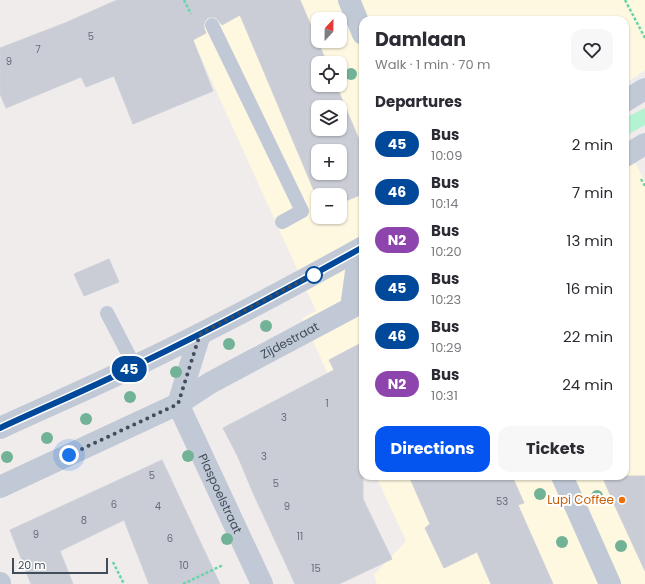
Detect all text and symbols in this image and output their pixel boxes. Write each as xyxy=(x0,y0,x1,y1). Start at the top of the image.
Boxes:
north arrow xyxy=(311,12,347,48)
map controls xyxy=(311,12,347,224)
text: Damlaan xyxy=(375,26,466,53)
house number: 5 xyxy=(88,29,94,44)
button: heart xyxy=(571,29,613,71)
house number: 7 xyxy=(35,42,41,57)
house number: 9 xyxy=(6,54,12,69)
text: Walk · 1 min · 70 m xyxy=(375,55,490,74)
button: locate xyxy=(311,56,347,92)
text: Departures xyxy=(375,91,462,112)
button: layers xyxy=(311,100,347,136)
text: Bus xyxy=(431,124,459,145)
text: 45 xyxy=(388,134,406,154)
text: 2 min xyxy=(572,134,613,155)
button: + xyxy=(311,144,347,180)
text: 10:09 xyxy=(431,146,462,165)
text: Bus xyxy=(431,172,459,193)
text: 46 xyxy=(388,182,406,202)
text: 7 min xyxy=(572,182,613,203)
button: − xyxy=(311,188,347,224)
text: 10:14 xyxy=(431,194,458,213)
text: Bus xyxy=(431,220,459,241)
text: N2 xyxy=(388,230,406,250)
text: 13 min xyxy=(567,230,613,251)
text: 10:20 xyxy=(431,242,462,261)
unlabelled marker xyxy=(305,266,323,284)
text: Bus xyxy=(431,268,459,289)
text: 45 xyxy=(388,278,406,298)
text: 16 min xyxy=(566,278,613,299)
text: 10:23 xyxy=(431,290,461,309)
text: Bus xyxy=(431,316,459,337)
street label: Zijdestraat xyxy=(257,318,322,363)
text: 46 xyxy=(388,326,406,346)
text: 22 min xyxy=(563,326,613,347)
text: 10:29 xyxy=(431,338,462,357)
line badge: 45 xyxy=(111,356,147,382)
text: 45 xyxy=(120,359,138,379)
text: Bus xyxy=(431,364,459,385)
text: N2 xyxy=(388,374,406,394)
text: 24 min xyxy=(562,374,613,395)
text: 10:31 xyxy=(431,386,458,405)
house number: 1 xyxy=(325,396,329,411)
house number: 3 xyxy=(281,410,287,425)
button: Directions xyxy=(375,426,490,472)
button: Tickets xyxy=(498,426,613,472)
your location xyxy=(59,445,79,465)
house number: 3 xyxy=(261,449,267,464)
street label: Plaspoelstraat xyxy=(194,451,246,536)
house number: 5 xyxy=(149,468,155,483)
house number: 5 xyxy=(273,476,279,491)
place label: Lupi Coffee xyxy=(547,491,614,508)
house number: 53 xyxy=(496,494,508,509)
marker: Lupi Coffee xyxy=(617,495,627,505)
house number: 6 xyxy=(111,497,117,512)
house number: 4 xyxy=(155,499,161,514)
house number: 9 xyxy=(284,499,290,514)
house number: 8 xyxy=(81,513,87,528)
house number: 9 xyxy=(33,527,39,542)
house number: 11 xyxy=(297,529,303,544)
house number: 6 xyxy=(167,531,173,546)
scale bar xyxy=(12,556,108,575)
text: 20 m xyxy=(18,557,46,573)
house number: 10 xyxy=(179,558,189,573)
house number: 15 xyxy=(311,561,321,576)

